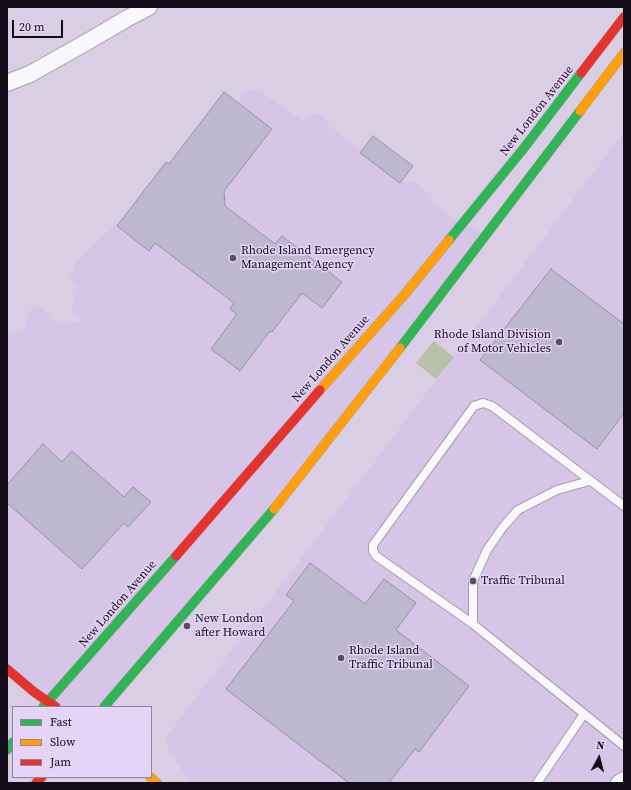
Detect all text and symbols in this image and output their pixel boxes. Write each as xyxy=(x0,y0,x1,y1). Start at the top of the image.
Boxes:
scale bar xyxy=(14,12,65,38)
text: 20 m xyxy=(19,19,45,35)
street label: New London Avenue xyxy=(497,63,577,159)
place label: Rhode Island Emergency Management Agency xyxy=(241,244,375,272)
marker: Rhode Island Emergency Management Agency xyxy=(228,253,238,263)
street label: New London Avenue xyxy=(289,313,373,405)
place label: Rhode Island Division of Motor Vehicles xyxy=(434,328,551,356)
marker: Rhode Island Division of Motor Vehicles xyxy=(554,337,564,347)
street label: New London Avenue xyxy=(76,558,160,650)
place label: Traffic Tribunal xyxy=(481,574,565,588)
marker: Traffic Tribunal xyxy=(468,576,478,586)
place label: New London after Howard xyxy=(195,612,265,640)
marker: New London after Howard xyxy=(182,621,192,631)
place label: Rhode Island Traffic Tribunal xyxy=(349,644,433,672)
marker: Rhode Island Traffic Tribunal xyxy=(336,653,346,663)
legend xyxy=(12,706,152,778)
text: Fast xyxy=(50,714,72,730)
text: Slow xyxy=(50,734,75,750)
north arrow xyxy=(579,738,619,778)
text: N xyxy=(596,738,605,754)
text: Jam xyxy=(50,754,71,770)

